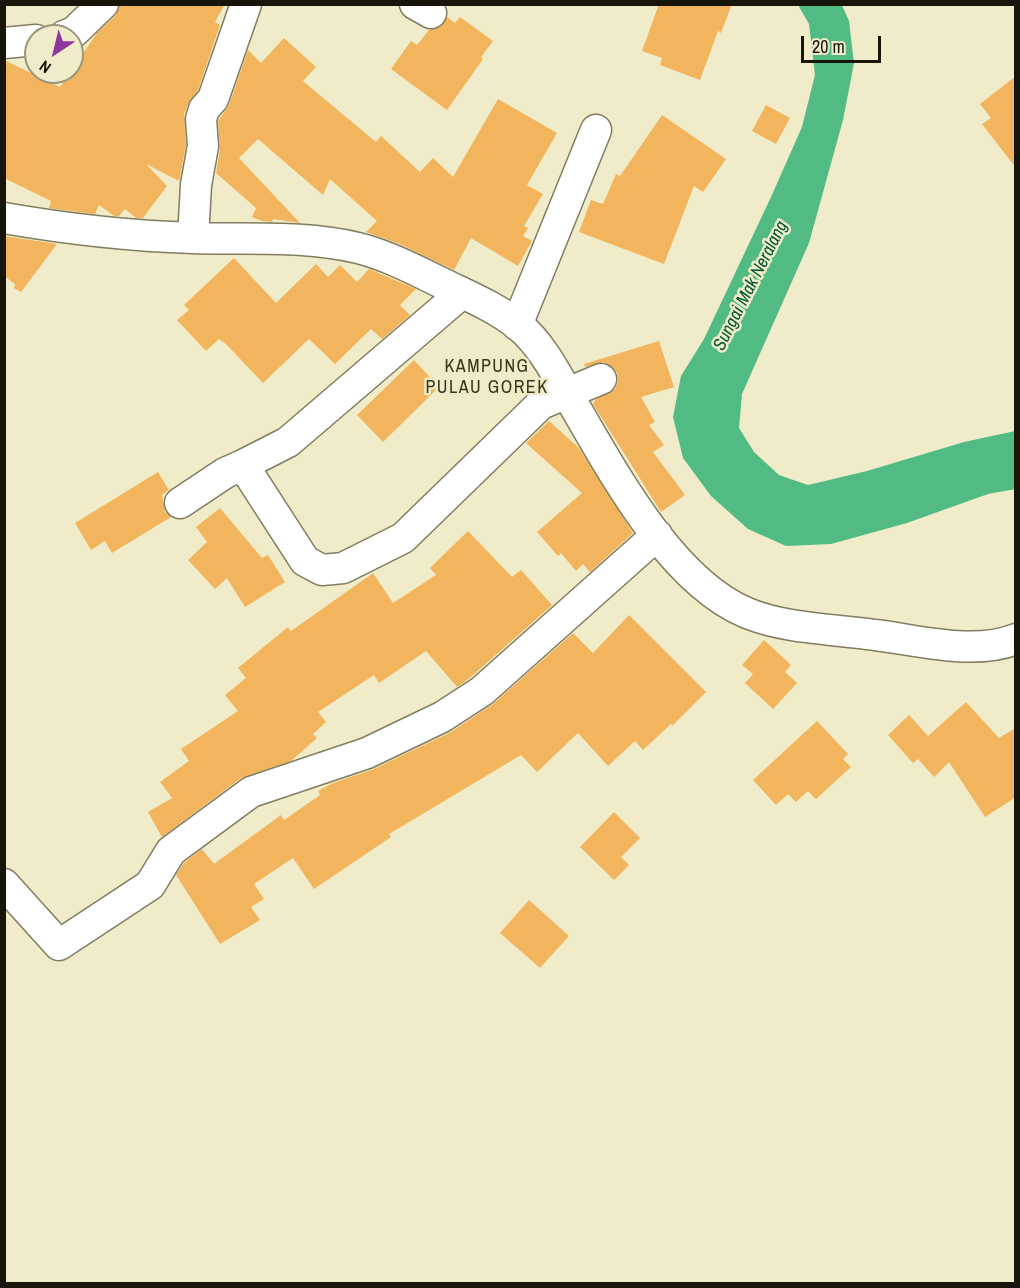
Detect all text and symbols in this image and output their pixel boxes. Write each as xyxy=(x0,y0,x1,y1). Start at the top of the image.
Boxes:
north arrow xyxy=(24,24,84,84)
scale bar xyxy=(804,24,884,62)
text: 20 m xyxy=(812,34,845,59)
text: N xyxy=(35,55,55,79)
water label: Sungai Mak Neralang xyxy=(709,217,793,355)
district label: KAMPUNG PULAU GOREK xyxy=(425,356,549,398)

